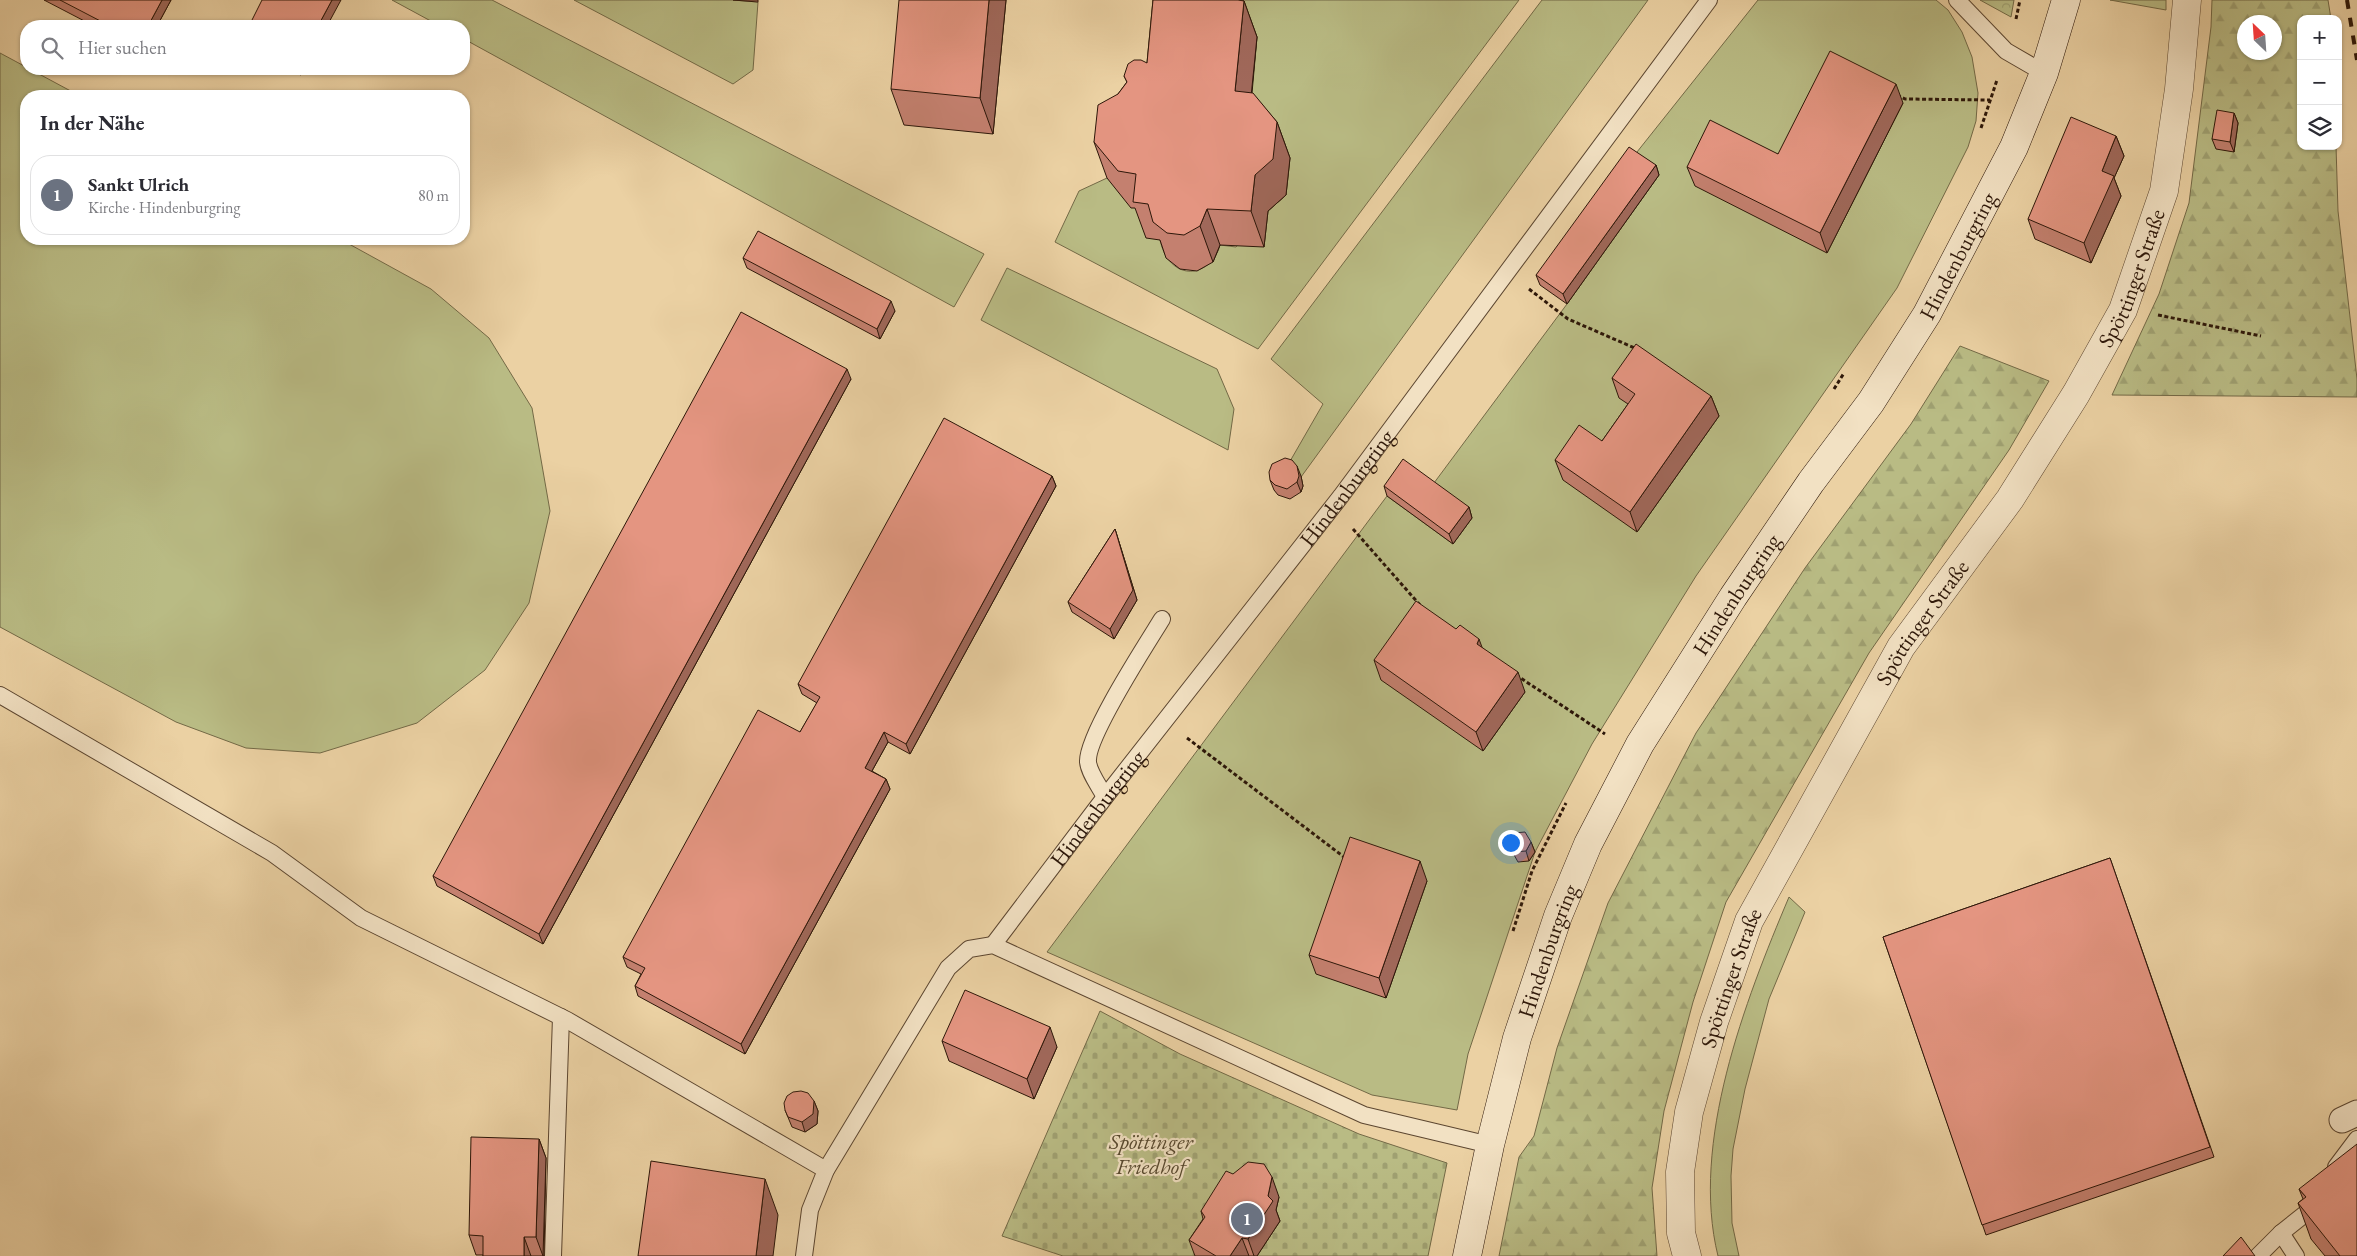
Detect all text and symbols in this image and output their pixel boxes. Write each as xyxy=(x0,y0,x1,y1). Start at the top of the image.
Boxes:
north arrow xyxy=(2237,15,2282,60)
map controls xyxy=(2297,15,2342,150)
button: + xyxy=(2297,15,2342,60)
search box xyxy=(20,20,470,75)
icon: search xyxy=(38,34,66,62)
text: Hier suchen xyxy=(78,35,167,60)
button: − xyxy=(2297,60,2342,105)
button: layers xyxy=(2297,105,2342,150)
text: In der Nähe xyxy=(40,109,145,136)
text: Sankt Ulrich xyxy=(88,172,189,197)
text: 1 xyxy=(53,185,61,206)
text: 80 m xyxy=(418,185,449,206)
street label: Hindenburgring xyxy=(1913,187,2003,325)
text: Kirche · Hindenburgring xyxy=(88,197,241,218)
street label: Spöttinger Straße xyxy=(2091,205,2172,353)
street label: Hindenburgring xyxy=(1293,423,1401,553)
street label: Hindenburgring xyxy=(1686,528,1787,661)
street label: Spöttinger Straße xyxy=(1869,554,1976,690)
street label: Hindenburgring xyxy=(1043,744,1152,873)
your location xyxy=(1498,830,1524,856)
street label: Hindenburgring xyxy=(1511,879,1585,1022)
street label: Spöttinger Straße xyxy=(1694,902,1769,1051)
park label: Spöttinger Friedhof xyxy=(1108,1127,1195,1181)
pin: 1 xyxy=(1231,1200,1263,1238)

